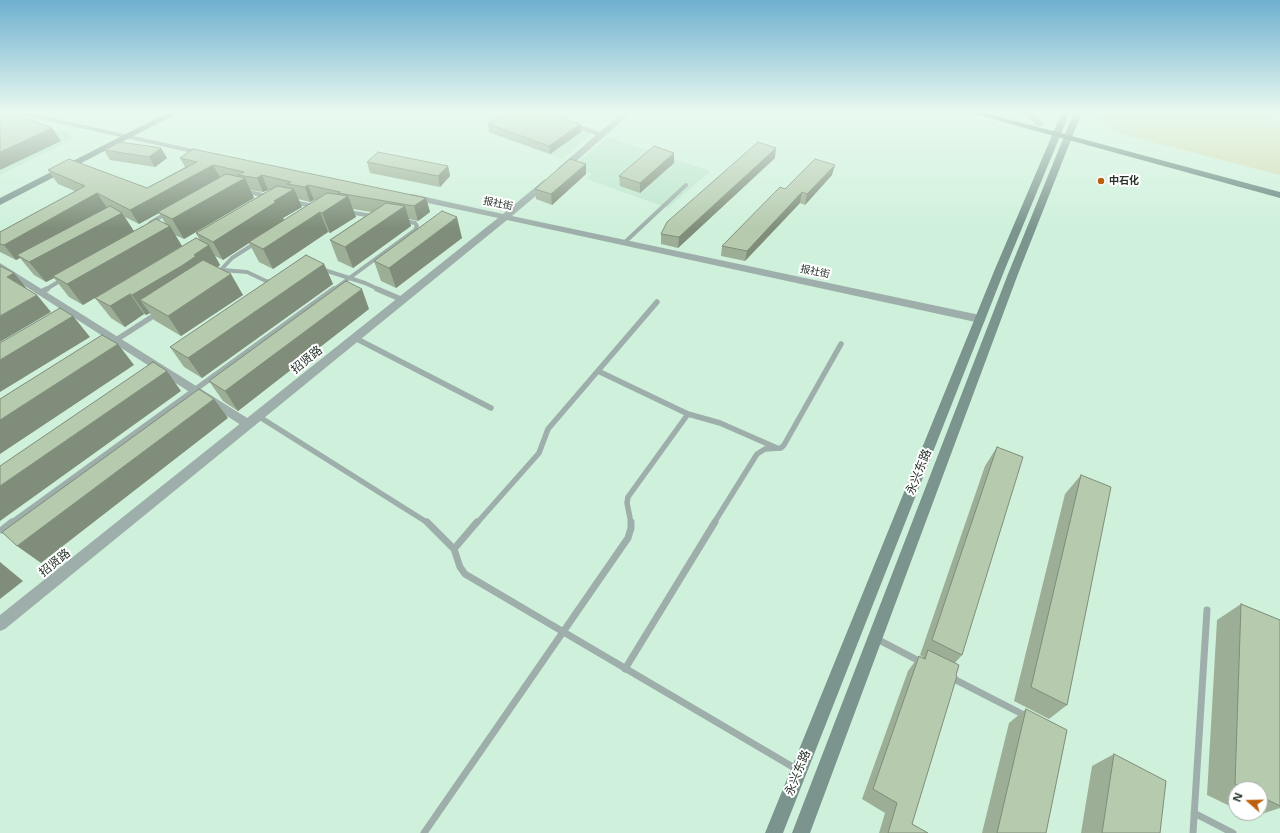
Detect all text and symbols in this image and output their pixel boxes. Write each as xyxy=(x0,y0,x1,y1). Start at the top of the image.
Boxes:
place label: 中石化 xyxy=(1109,175,1139,187)
marker: 中石化 xyxy=(1096,176,1106,186)
street label: 报社街 xyxy=(482,195,514,213)
street label: 报社街 xyxy=(799,263,831,281)
street label: 招贤路 xyxy=(288,343,326,377)
street label: 永兴东路 xyxy=(903,447,935,497)
street label: 招贤路 xyxy=(36,546,74,580)
street label: 永兴东路 xyxy=(782,748,814,798)
north arrow xyxy=(1228,781,1268,821)
text: N xyxy=(1229,790,1246,804)

